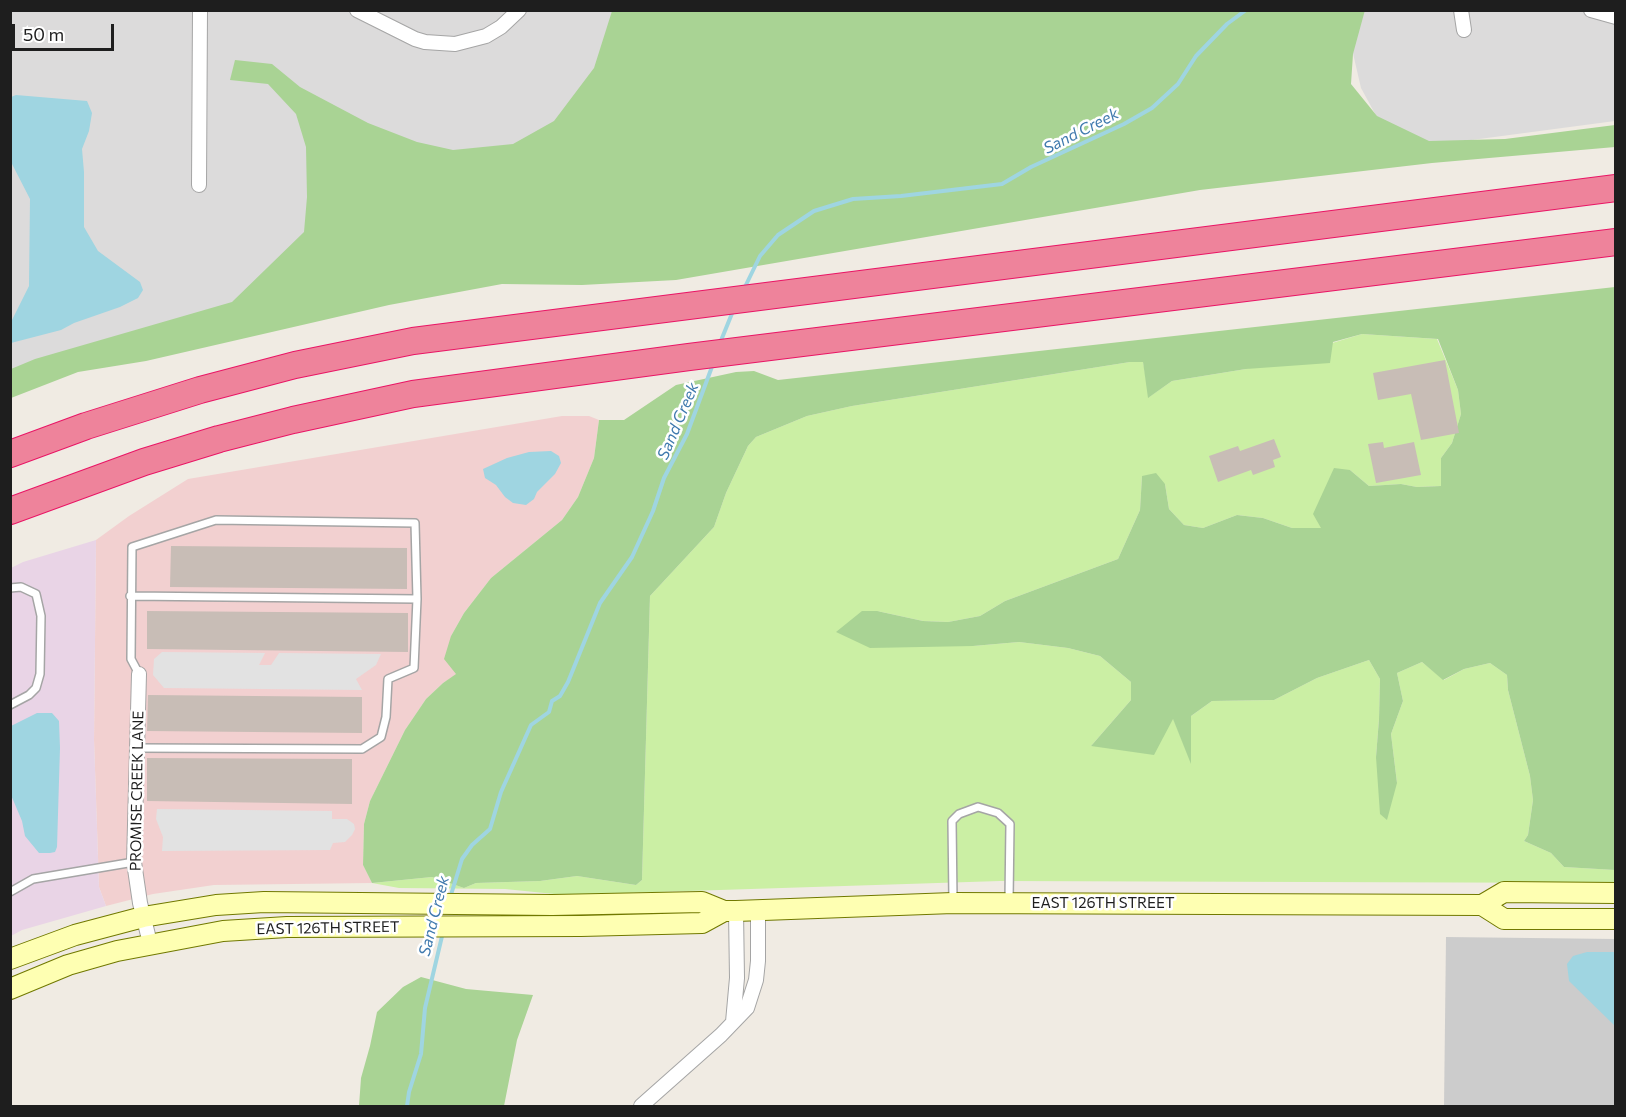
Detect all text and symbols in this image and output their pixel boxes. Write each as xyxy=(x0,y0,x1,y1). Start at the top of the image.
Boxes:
scale bar xyxy=(15,12,117,50)
text: 50 m xyxy=(23,23,64,45)
water label: Sand Creek xyxy=(1040,104,1122,158)
water label: Sand Creek xyxy=(653,380,703,462)
street label: PROMISE CREEK LANE xyxy=(127,711,147,871)
water label: Sand Creek xyxy=(415,874,453,958)
street label: EAST 126TH STREET xyxy=(1031,894,1175,912)
street label: EAST 126TH STREET xyxy=(256,918,400,938)

